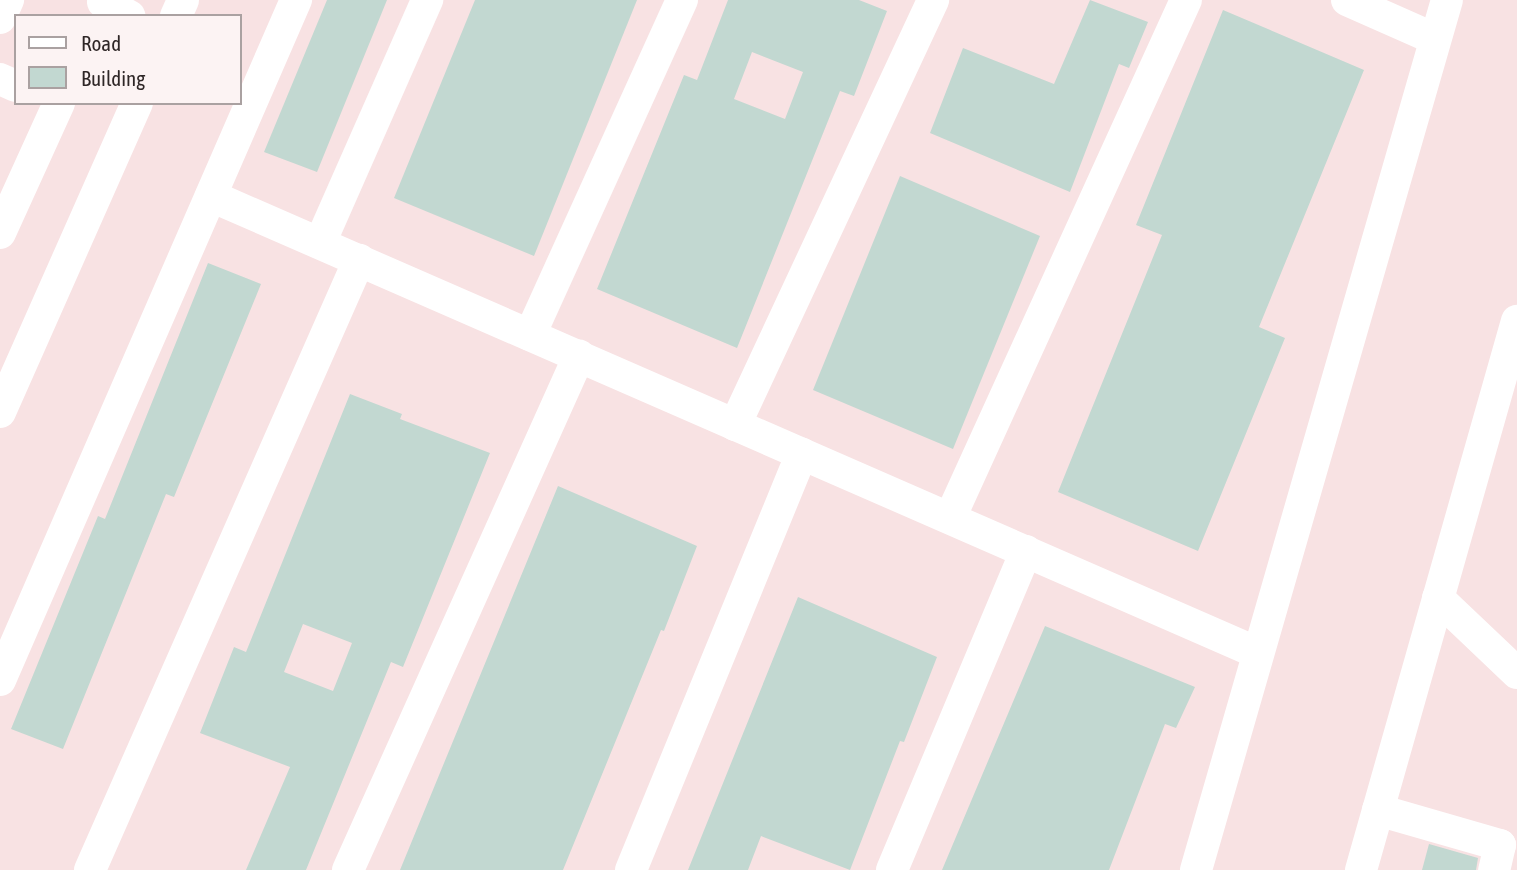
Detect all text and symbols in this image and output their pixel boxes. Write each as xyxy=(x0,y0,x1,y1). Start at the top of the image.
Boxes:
legend xyxy=(14,14,242,105)
text: Road xyxy=(81,31,121,55)
text: Building xyxy=(81,66,145,90)

